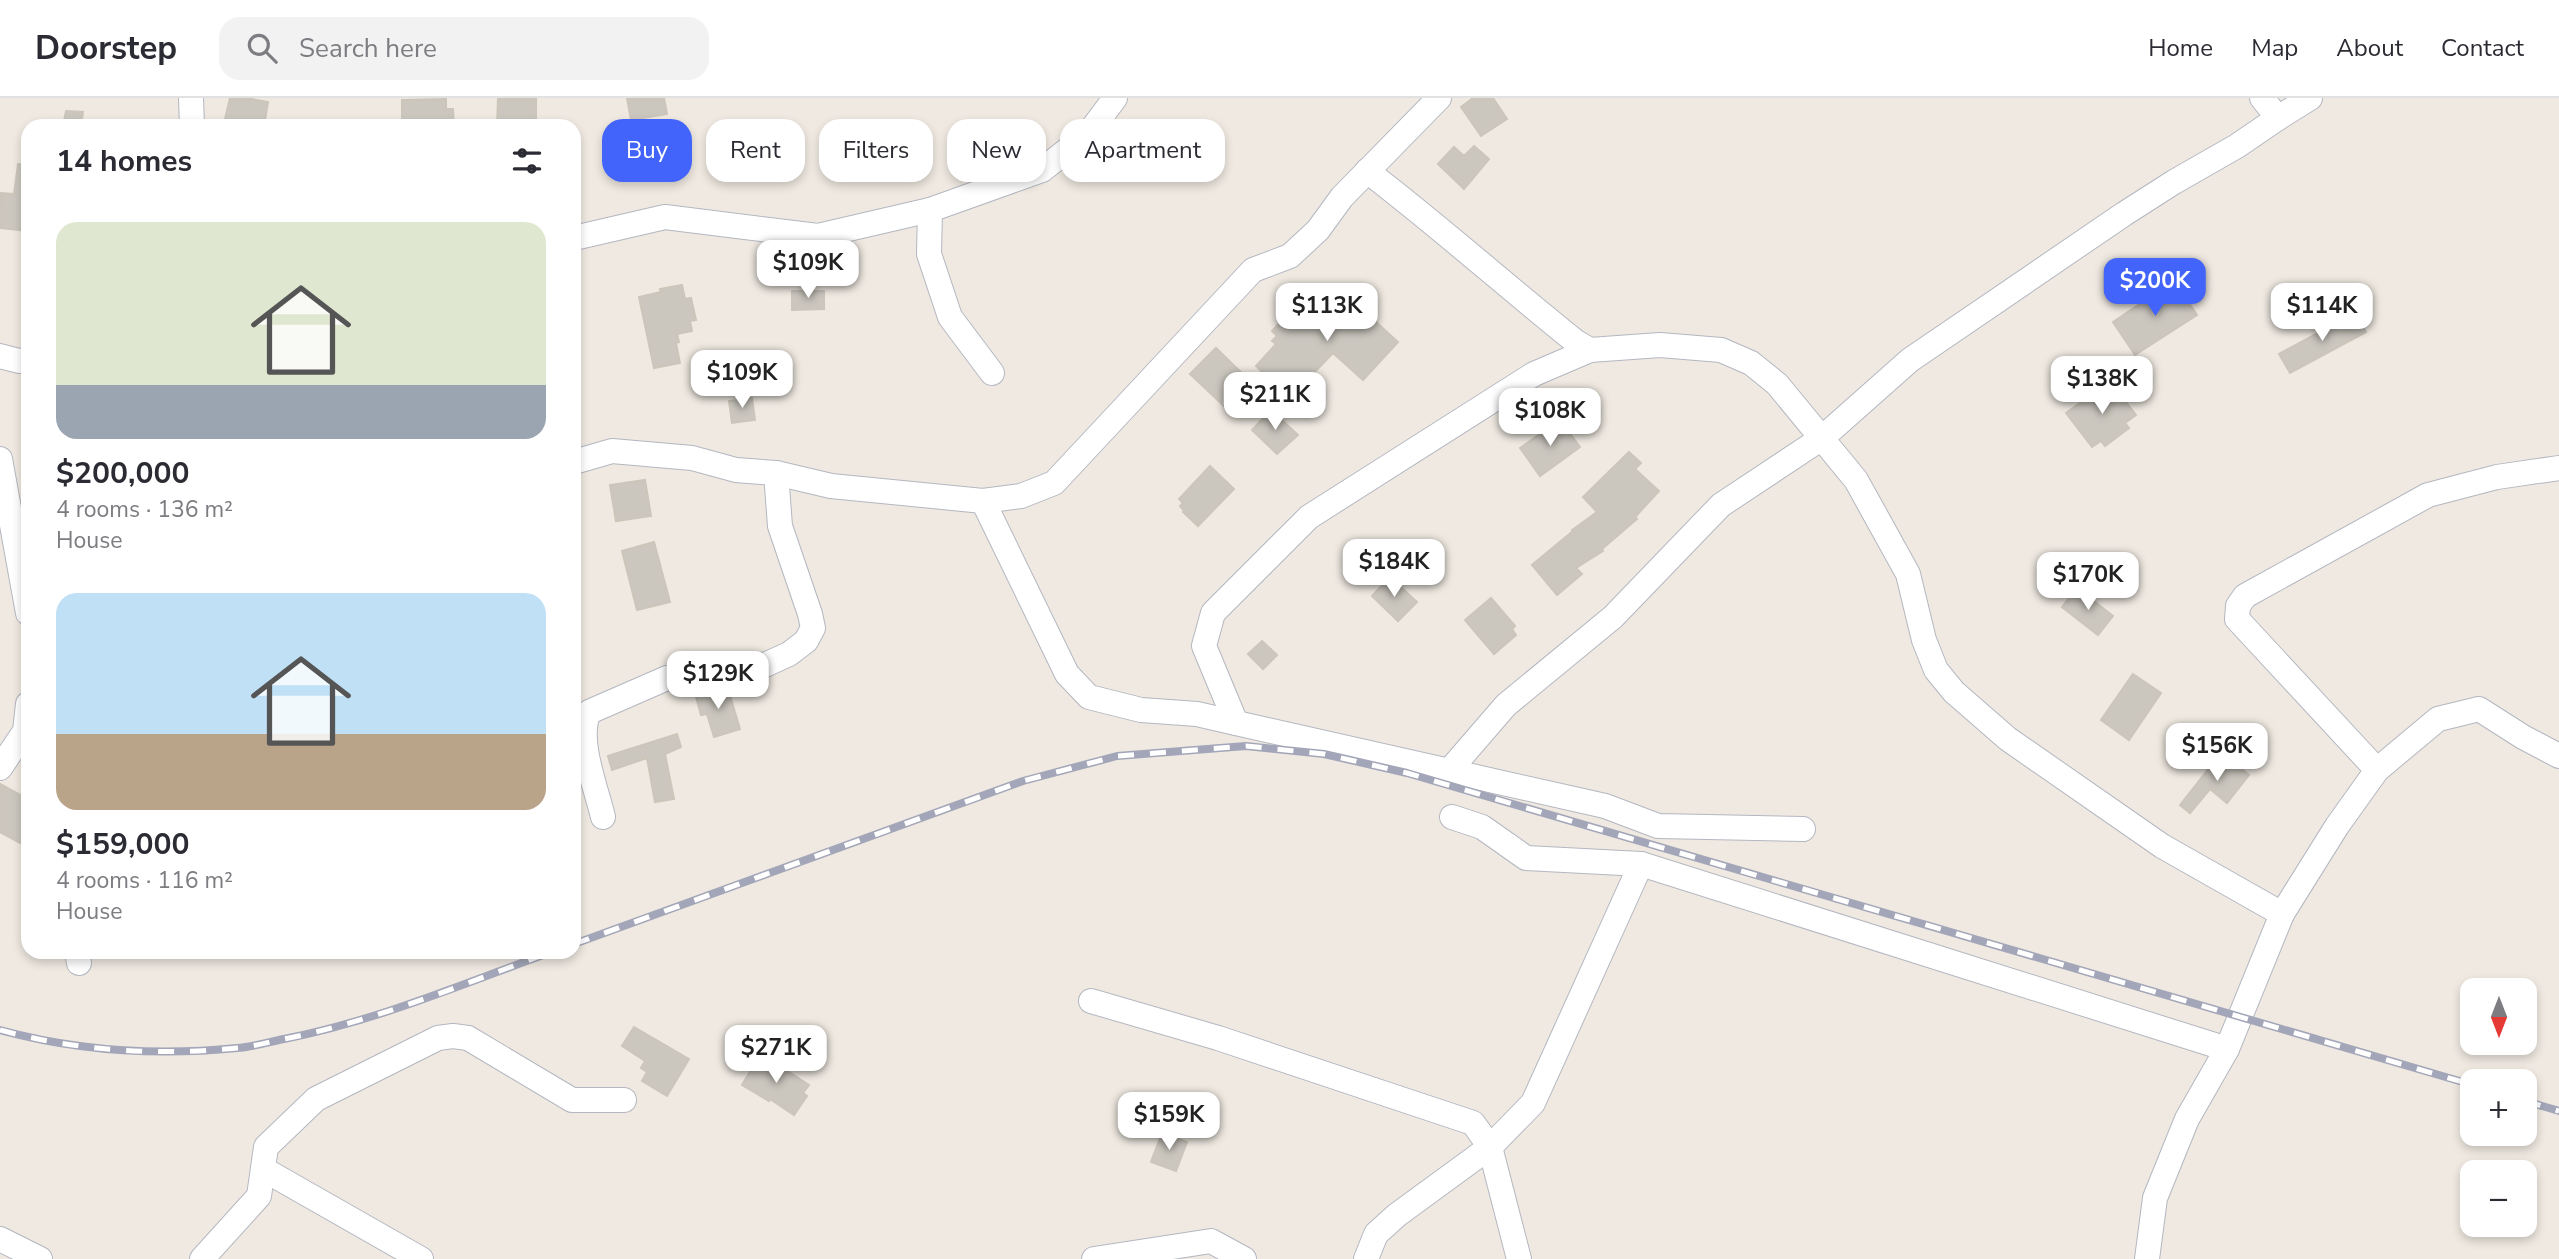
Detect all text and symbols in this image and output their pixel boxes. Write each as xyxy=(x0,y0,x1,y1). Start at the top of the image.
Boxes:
search box xyxy=(219,17,709,80)
text: Doorstep xyxy=(35,26,177,71)
icon: search xyxy=(243,29,281,67)
text: Search here xyxy=(299,31,437,66)
text: Home xyxy=(2148,32,2213,64)
text: Map xyxy=(2251,32,2298,64)
text: About xyxy=(2336,32,2403,64)
text: Contact xyxy=(2441,32,2524,64)
chip: Buy xyxy=(602,119,692,182)
chip: Rent xyxy=(706,119,805,182)
chip: Filters xyxy=(819,119,933,182)
chip: New xyxy=(947,119,1046,182)
chip: Apartment xyxy=(1060,119,1225,182)
text: 14 homes xyxy=(56,141,192,182)
icon: filters xyxy=(508,142,546,180)
pin: $109K xyxy=(759,240,857,300)
text: $109K xyxy=(773,247,843,278)
pin: $200K xyxy=(2106,258,2204,318)
text: $200K xyxy=(2120,265,2190,296)
icon: home xyxy=(238,267,364,393)
pin: $113K xyxy=(1278,284,1376,343)
pin: $114K xyxy=(2273,284,2371,343)
text: $113K xyxy=(1292,290,1362,321)
text: $114K xyxy=(2287,290,2357,321)
pin: $109K xyxy=(693,350,791,410)
pin: $138K xyxy=(2053,356,2151,416)
text: $109K xyxy=(707,357,777,388)
text: $138K xyxy=(2067,363,2137,394)
pin: $211K xyxy=(1226,372,1324,432)
text: $211K xyxy=(1240,379,1310,410)
pin: $108K xyxy=(1501,388,1599,448)
text: $108K xyxy=(1515,395,1585,426)
text: $200,000 xyxy=(56,453,189,494)
text: 4 rooms · 136 m² xyxy=(56,494,233,525)
text: House xyxy=(56,525,123,556)
pin: $184K xyxy=(1345,540,1443,599)
text: $184K xyxy=(1359,546,1429,577)
pin: $170K xyxy=(2039,552,2137,612)
text: $170K xyxy=(2053,559,2123,590)
icon: home xyxy=(238,638,364,764)
pin: $129K xyxy=(669,652,767,711)
text: $129K xyxy=(683,658,753,689)
pin: $156K xyxy=(2168,724,2266,783)
text: $156K xyxy=(2182,730,2252,761)
text: $159,000 xyxy=(56,824,189,865)
text: 4 rooms · 116 m² xyxy=(56,865,233,896)
text: House xyxy=(56,896,123,927)
north arrow xyxy=(2460,978,2538,1055)
map controls xyxy=(2460,978,2537,1237)
pin: $271K xyxy=(727,1026,825,1085)
text: $271K xyxy=(741,1032,811,1063)
button: + xyxy=(2460,1069,2537,1146)
pin: $159K xyxy=(1120,1093,1218,1152)
text: $159K xyxy=(1134,1099,1204,1130)
button: − xyxy=(2460,1160,2537,1237)

